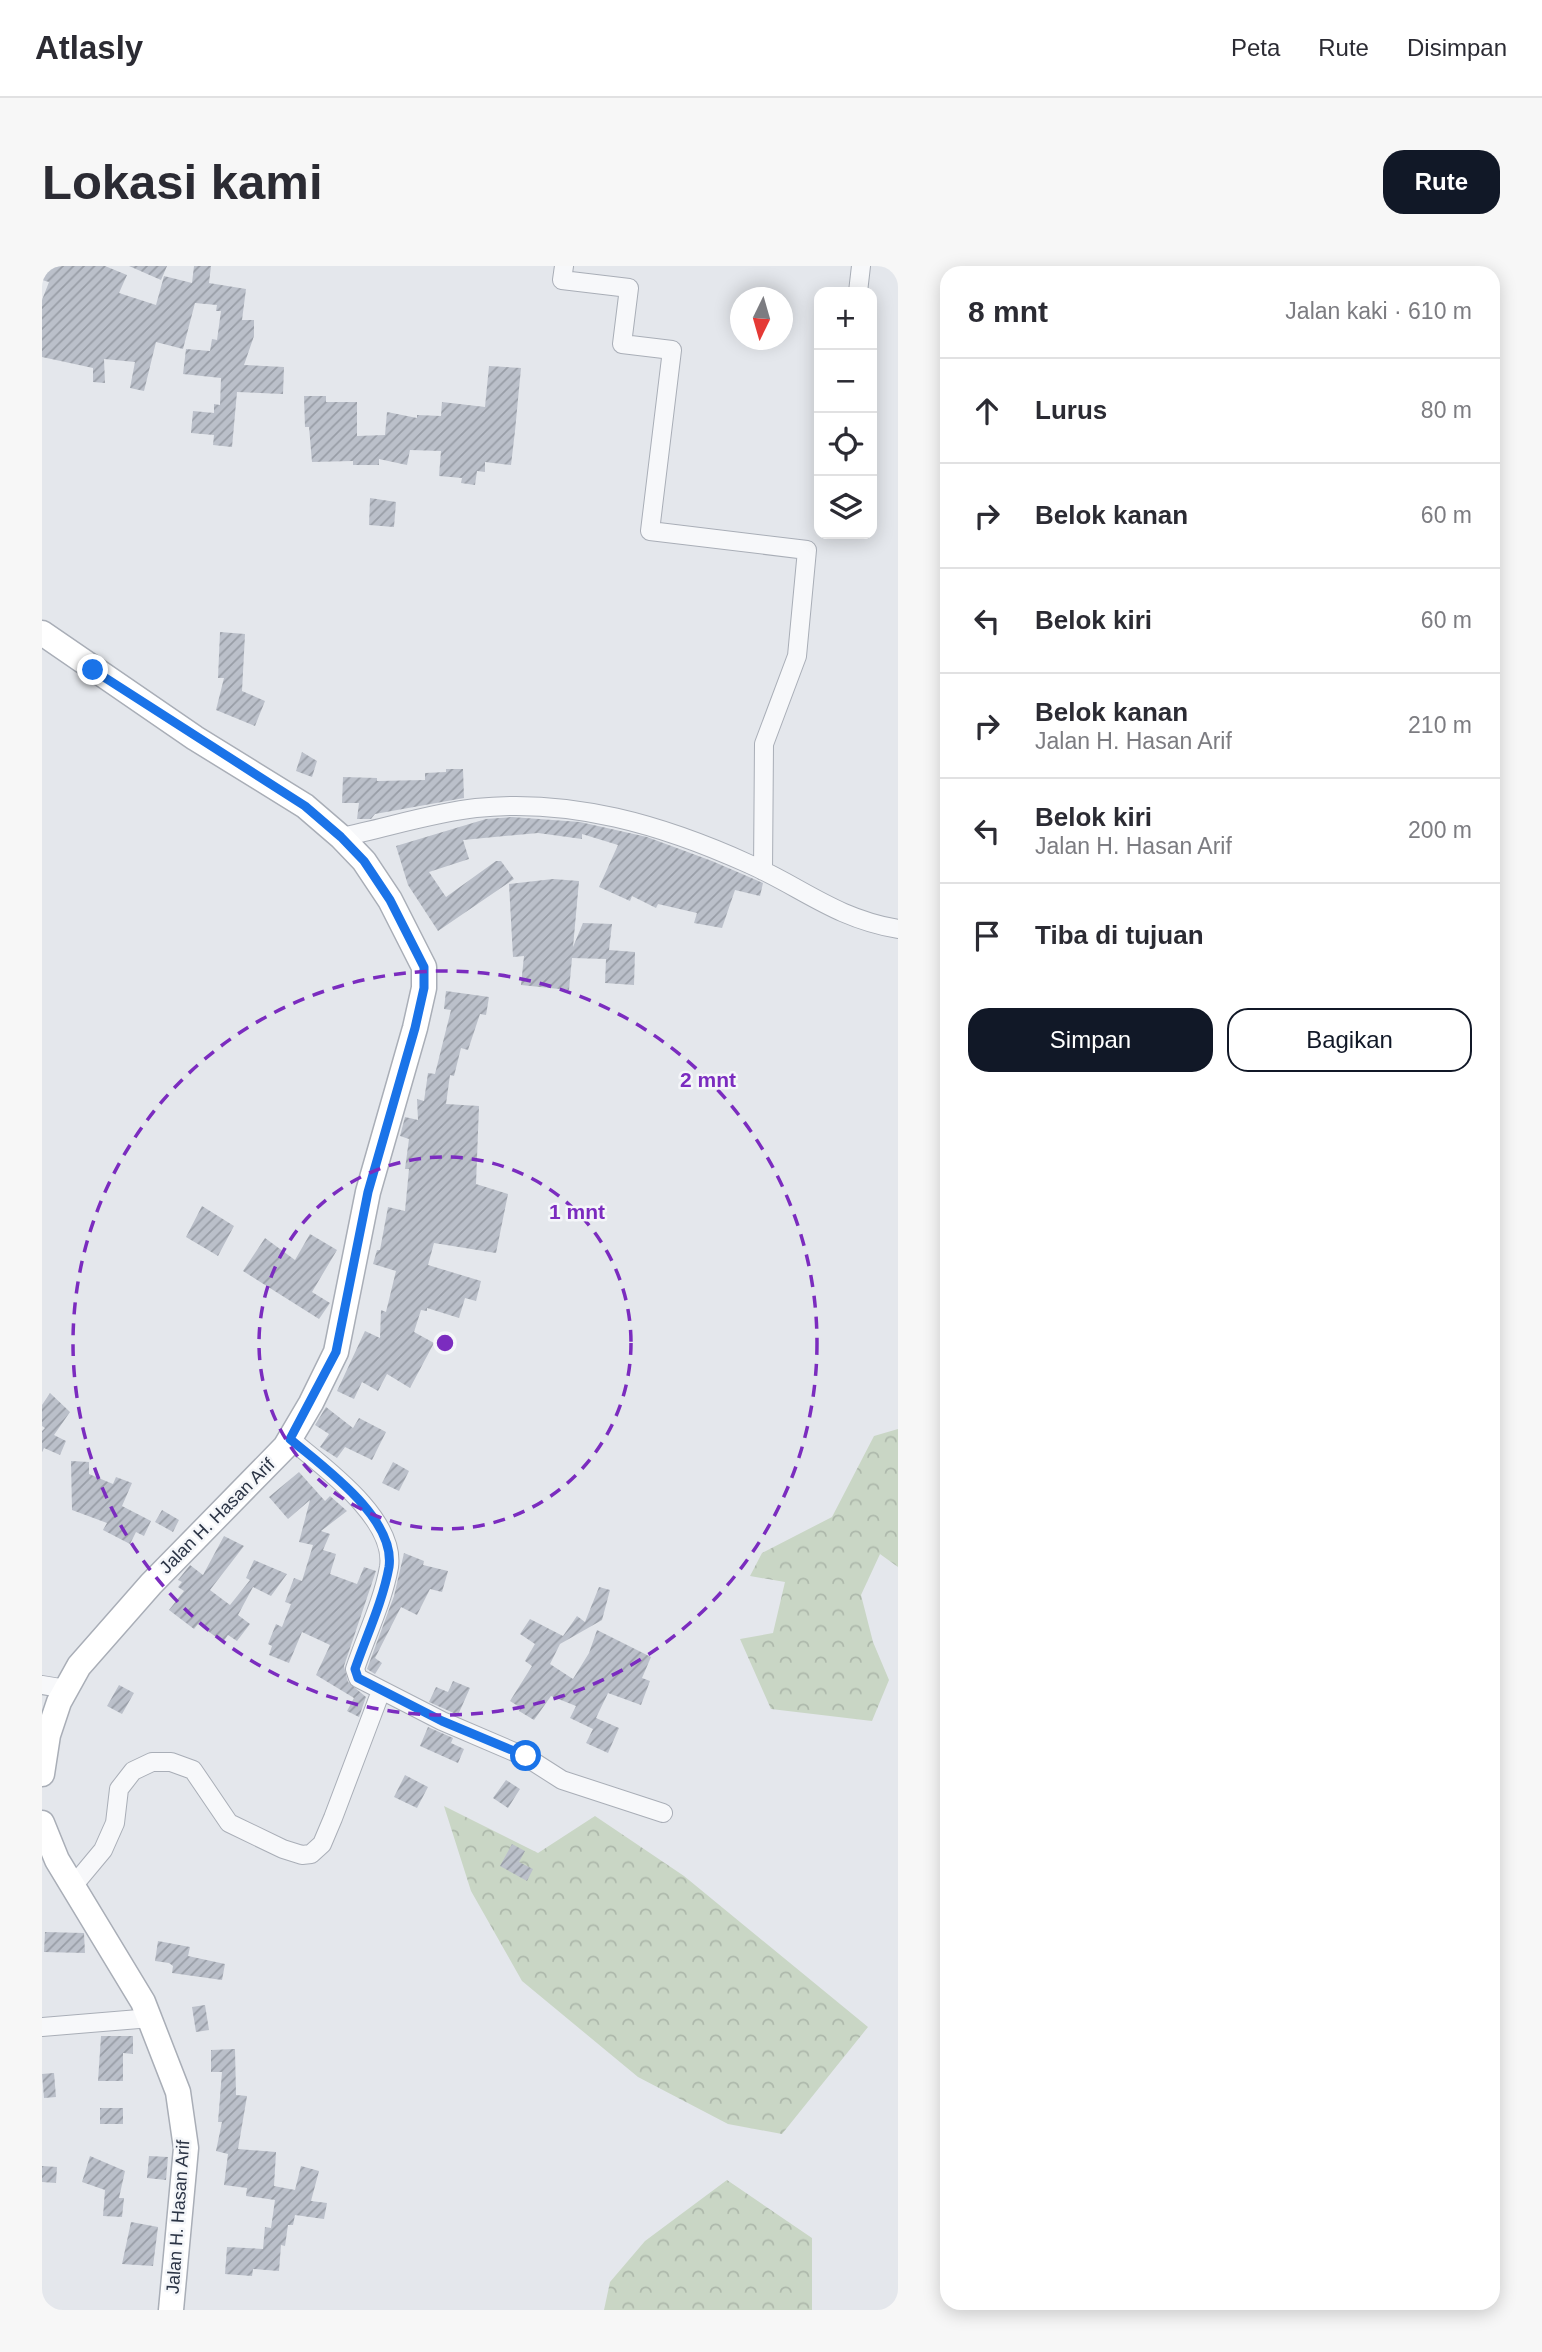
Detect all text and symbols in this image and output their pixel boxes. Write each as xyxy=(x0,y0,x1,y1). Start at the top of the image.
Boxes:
text: Atlasly xyxy=(35,29,143,66)
text: Peta xyxy=(1231,34,1280,61)
text: Rute xyxy=(1318,34,1369,61)
text: Disimpan xyxy=(1407,34,1507,61)
button: Rute xyxy=(1383,150,1500,214)
text: Lokasi kami xyxy=(42,155,323,209)
north arrow xyxy=(730,287,793,350)
map controls xyxy=(814,287,877,539)
button: + xyxy=(814,287,877,350)
text: 8 mnt xyxy=(968,295,1048,328)
text: Jalan kaki · 610 m xyxy=(1285,298,1472,324)
button: − xyxy=(814,350,877,413)
icon: ahead xyxy=(968,392,1006,430)
text: Lurus xyxy=(1035,395,1107,425)
text: 80 m xyxy=(1421,397,1472,423)
button: locate xyxy=(814,413,877,476)
button: layers xyxy=(814,476,877,539)
icon: right xyxy=(968,497,1006,535)
text: Belok kanan xyxy=(1035,500,1188,530)
text: 60 m xyxy=(1421,502,1472,528)
icon: left xyxy=(968,602,1006,640)
text: Belok kiri xyxy=(1035,605,1152,635)
text: 60 m xyxy=(1421,607,1472,633)
route end xyxy=(77,654,108,685)
text: Belok kanan xyxy=(1035,697,1188,727)
icon: right xyxy=(968,707,1006,745)
text: 210 m xyxy=(1408,712,1472,738)
text: Jalan H. Hasan Arif xyxy=(1035,728,1232,754)
text: Belok kiri xyxy=(1035,802,1152,832)
icon: left xyxy=(968,812,1006,850)
text: 200 m xyxy=(1408,817,1472,843)
text: Jalan H. Hasan Arif xyxy=(1035,833,1232,859)
icon: arrive xyxy=(968,917,1006,955)
text: Tiba di tujuan xyxy=(1035,920,1204,950)
button: Simpan xyxy=(968,1008,1213,1072)
button: Bagikan xyxy=(1227,1008,1472,1072)
text: 2 mnt xyxy=(680,1068,736,1091)
text: 1 mnt xyxy=(549,1200,605,1223)
centre of rings xyxy=(433,1331,457,1355)
street label: Jalan H. Hasan Arif xyxy=(155,1454,279,1578)
route start xyxy=(510,1740,541,1771)
street label: Jalan H. Hasan Arif xyxy=(163,2138,193,2295)

